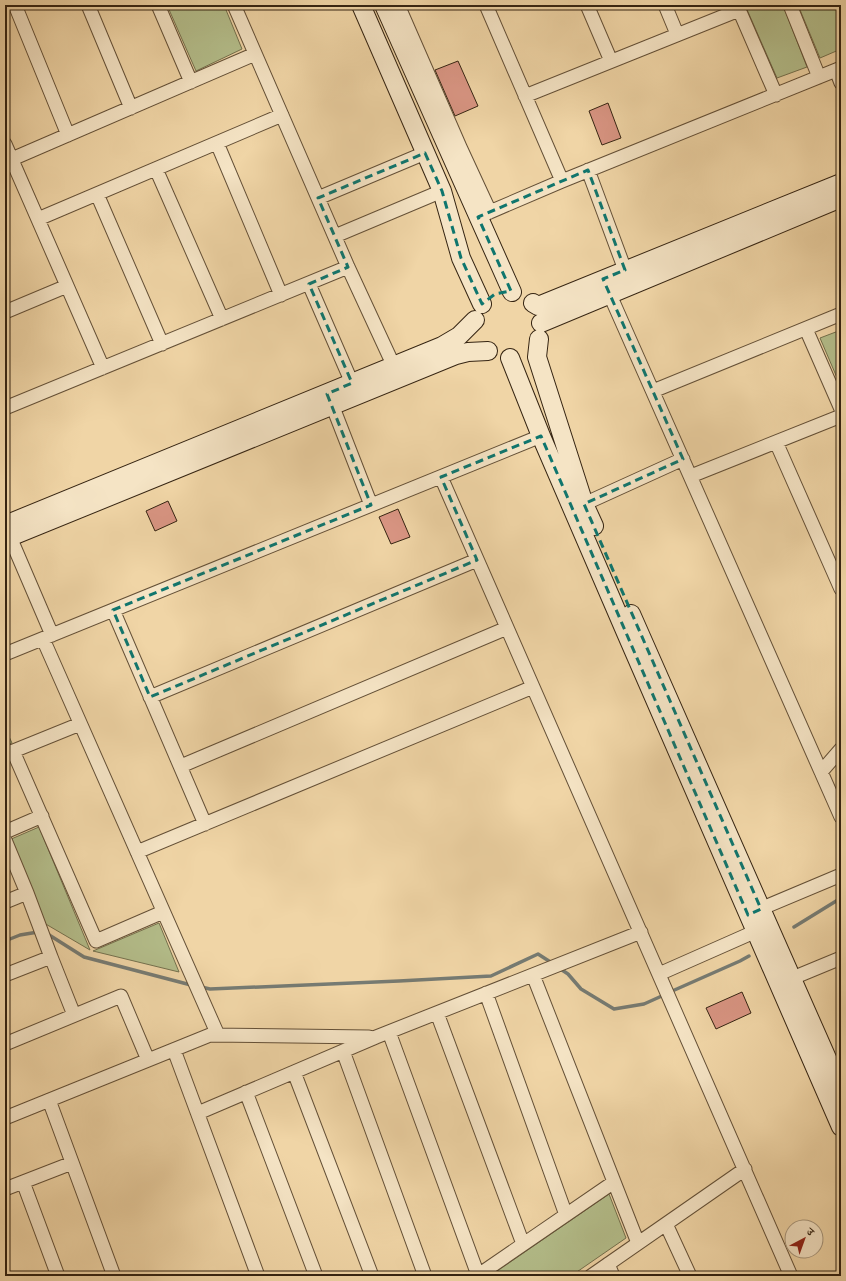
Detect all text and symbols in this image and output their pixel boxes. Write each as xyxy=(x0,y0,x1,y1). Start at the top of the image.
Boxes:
north arrow xyxy=(784,1219,824,1259)
text: उ xyxy=(803,1224,818,1239)

